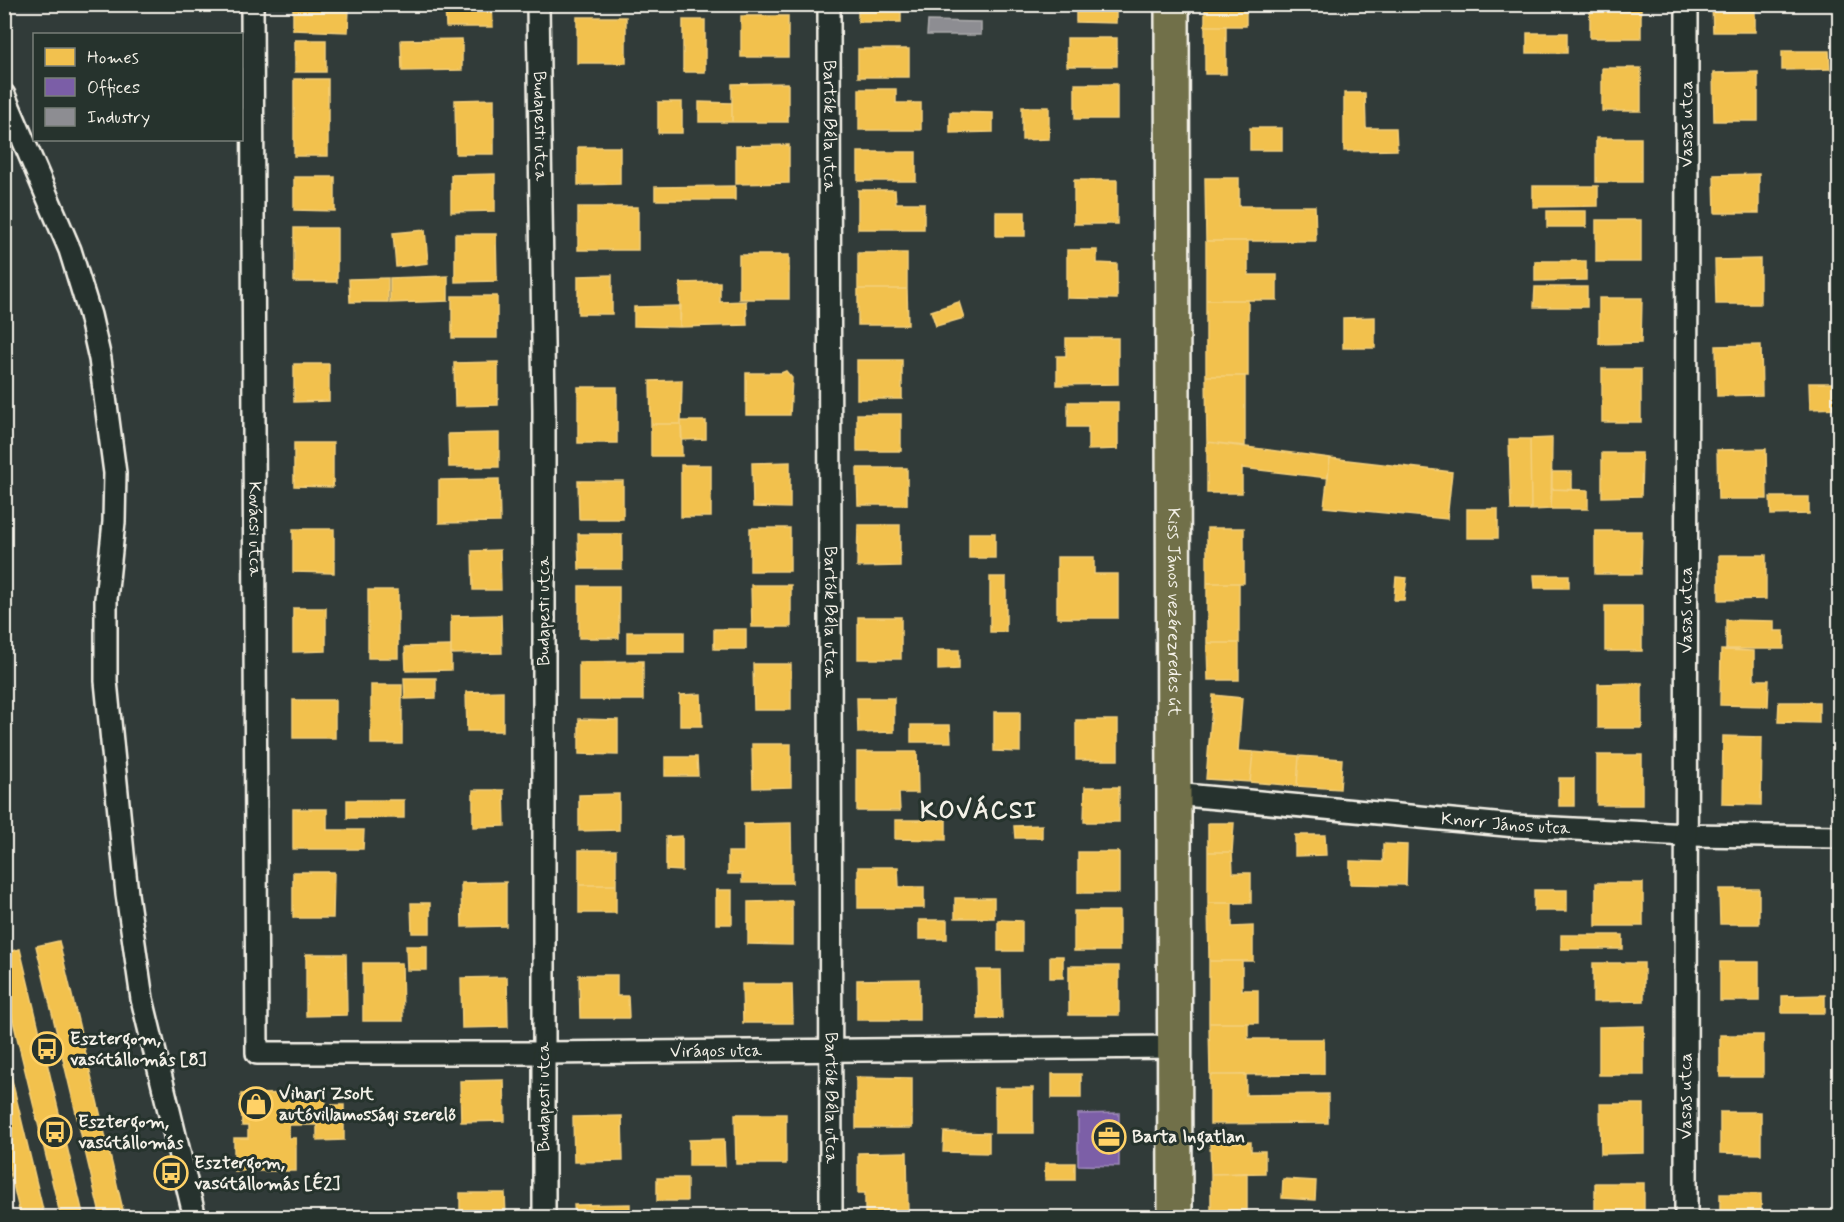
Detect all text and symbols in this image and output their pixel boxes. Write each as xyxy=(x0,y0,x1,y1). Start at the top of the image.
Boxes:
legend xyxy=(33,33,243,141)
text: Homes xyxy=(87,46,139,70)
street label: Bartók Béla utca xyxy=(817,60,841,192)
street label: Budapesti utca xyxy=(527,71,553,182)
text: Offices xyxy=(87,76,140,100)
street label: Vasas utca xyxy=(1675,81,1699,167)
text: Industry xyxy=(87,106,150,130)
street label: Kovácsi utca xyxy=(242,481,267,577)
street label: Kiss János vezérezredes út xyxy=(1161,508,1186,717)
street label: Bartók Béla utca xyxy=(818,546,842,678)
street label: Budapesti utca xyxy=(532,556,556,666)
street label: Vasas utca xyxy=(1674,567,1699,653)
district label: KOVÁCSI xyxy=(920,795,1038,827)
street label: Knorr János utca xyxy=(1440,807,1571,841)
place label: Esztergom, vasútállomás [8] xyxy=(70,1027,207,1072)
bus stop icon: Esztergom, vasútállomás [8] xyxy=(29,1031,65,1067)
street label: Bartók Béla utca xyxy=(819,1032,843,1164)
street label: Virágos utca xyxy=(670,1039,762,1064)
street label: Budapesti utca xyxy=(532,1042,556,1152)
street label: Vasas utca xyxy=(1674,1053,1698,1139)
place label: Vihari Zsolt autóvillamossági szerelő xyxy=(279,1082,456,1127)
shop icon: Vihari Zsolt autóvillamossági szerelő xyxy=(238,1086,274,1122)
place label: Esztergom, vasútállomás xyxy=(78,1110,183,1155)
bus stop icon: Esztergom, vasútállomás xyxy=(37,1114,73,1150)
office icon: Barta Ingatlan xyxy=(1091,1119,1127,1155)
place label: Barta Ingatlan xyxy=(1132,1125,1245,1151)
place label: Esztergom, vasútállomás [É2] xyxy=(194,1151,340,1196)
bus stop icon: Esztergom, vasútállomás [É2] xyxy=(153,1155,189,1191)

